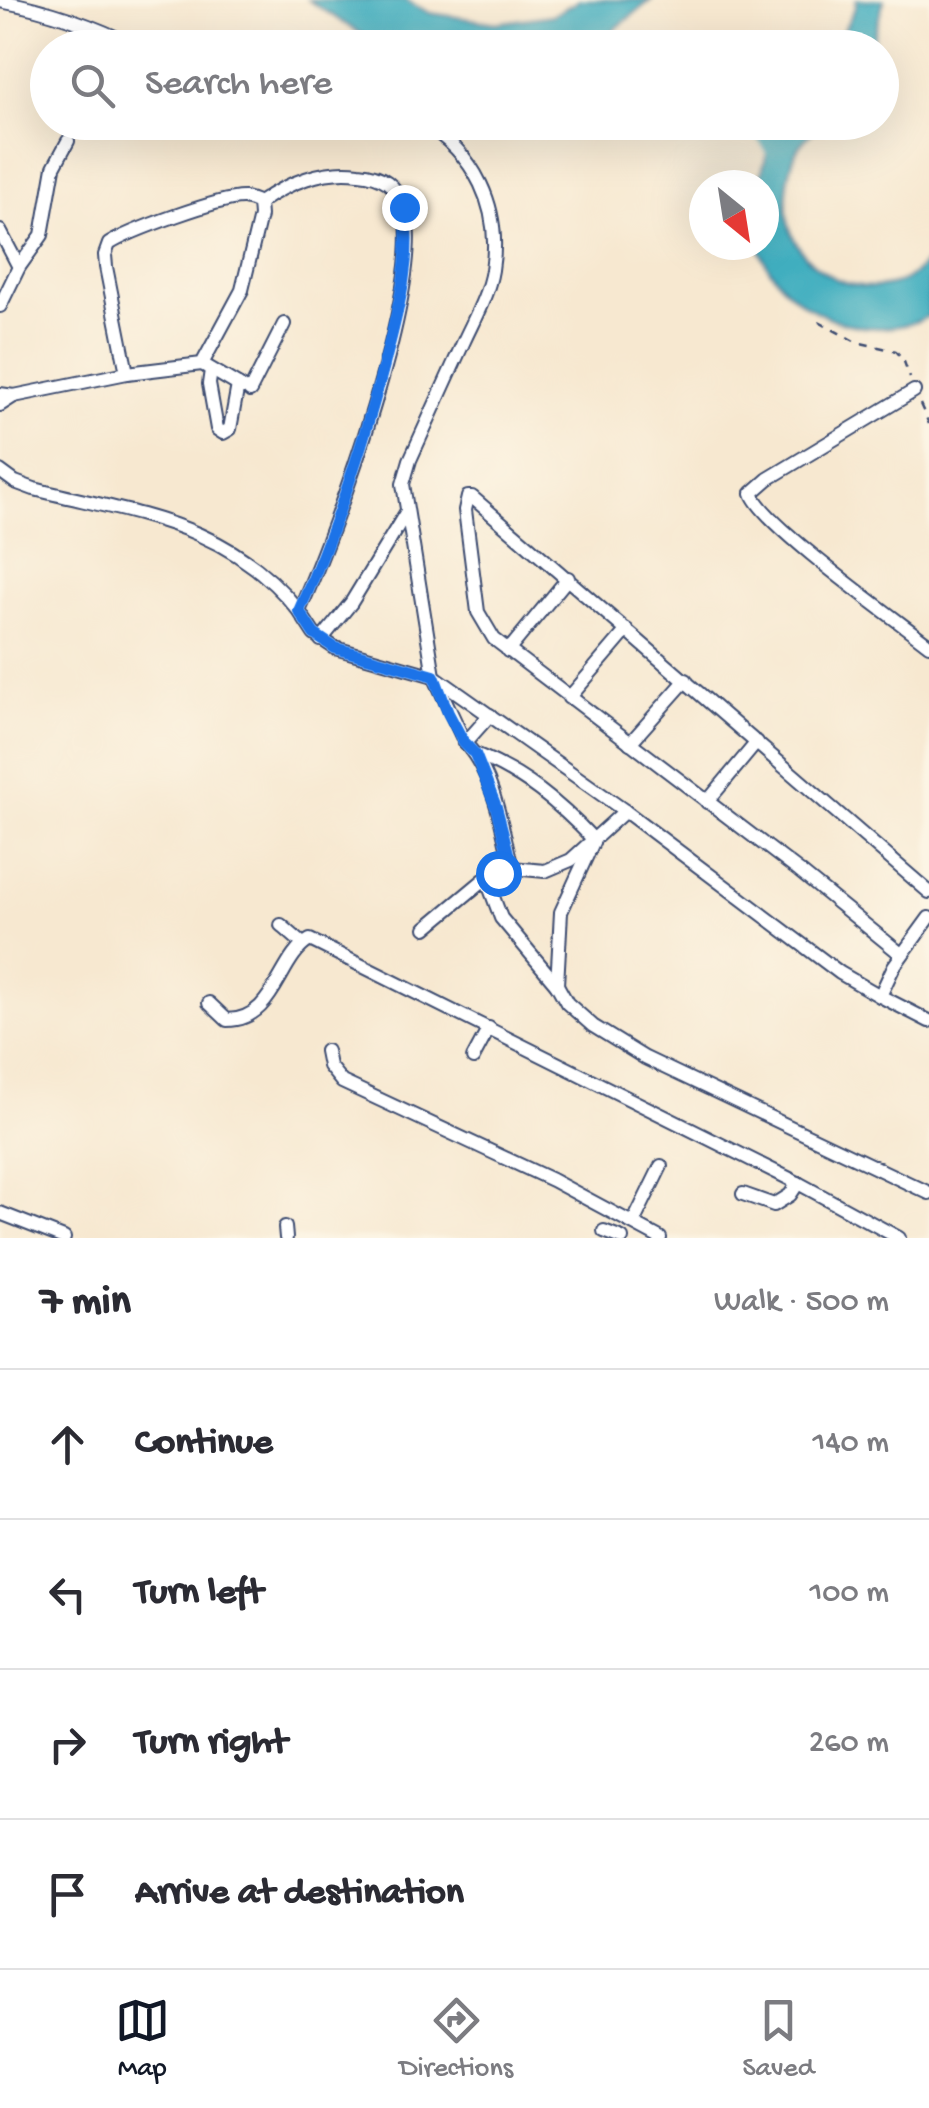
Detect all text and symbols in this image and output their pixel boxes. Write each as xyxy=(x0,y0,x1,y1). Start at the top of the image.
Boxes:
search box xyxy=(30,30,899,140)
icon: search xyxy=(65,58,120,113)
text: Search here xyxy=(145,63,332,107)
north arrow xyxy=(689,170,779,260)
route end xyxy=(382,185,428,231)
route start xyxy=(476,851,522,897)
text: 7 min xyxy=(40,1279,131,1328)
text: Walk · 500 m xyxy=(714,1284,889,1322)
icon: ahead xyxy=(40,1417,95,1472)
text: Continue xyxy=(135,1422,273,1466)
text: 140 m xyxy=(812,1425,889,1463)
icon: left xyxy=(40,1567,95,1622)
text: Turn left xyxy=(135,1572,263,1616)
text: 100 m xyxy=(809,1575,889,1613)
icon: right xyxy=(40,1717,95,1772)
text: Turn right xyxy=(135,1722,287,1766)
text: 260 m xyxy=(809,1725,889,1763)
icon: arrive xyxy=(40,1867,95,1922)
text: Arrive at destination xyxy=(135,1872,464,1916)
tab: Map xyxy=(115,1993,170,2086)
tab: Directions xyxy=(399,1993,513,2086)
tab: Saved xyxy=(742,1993,814,2086)

